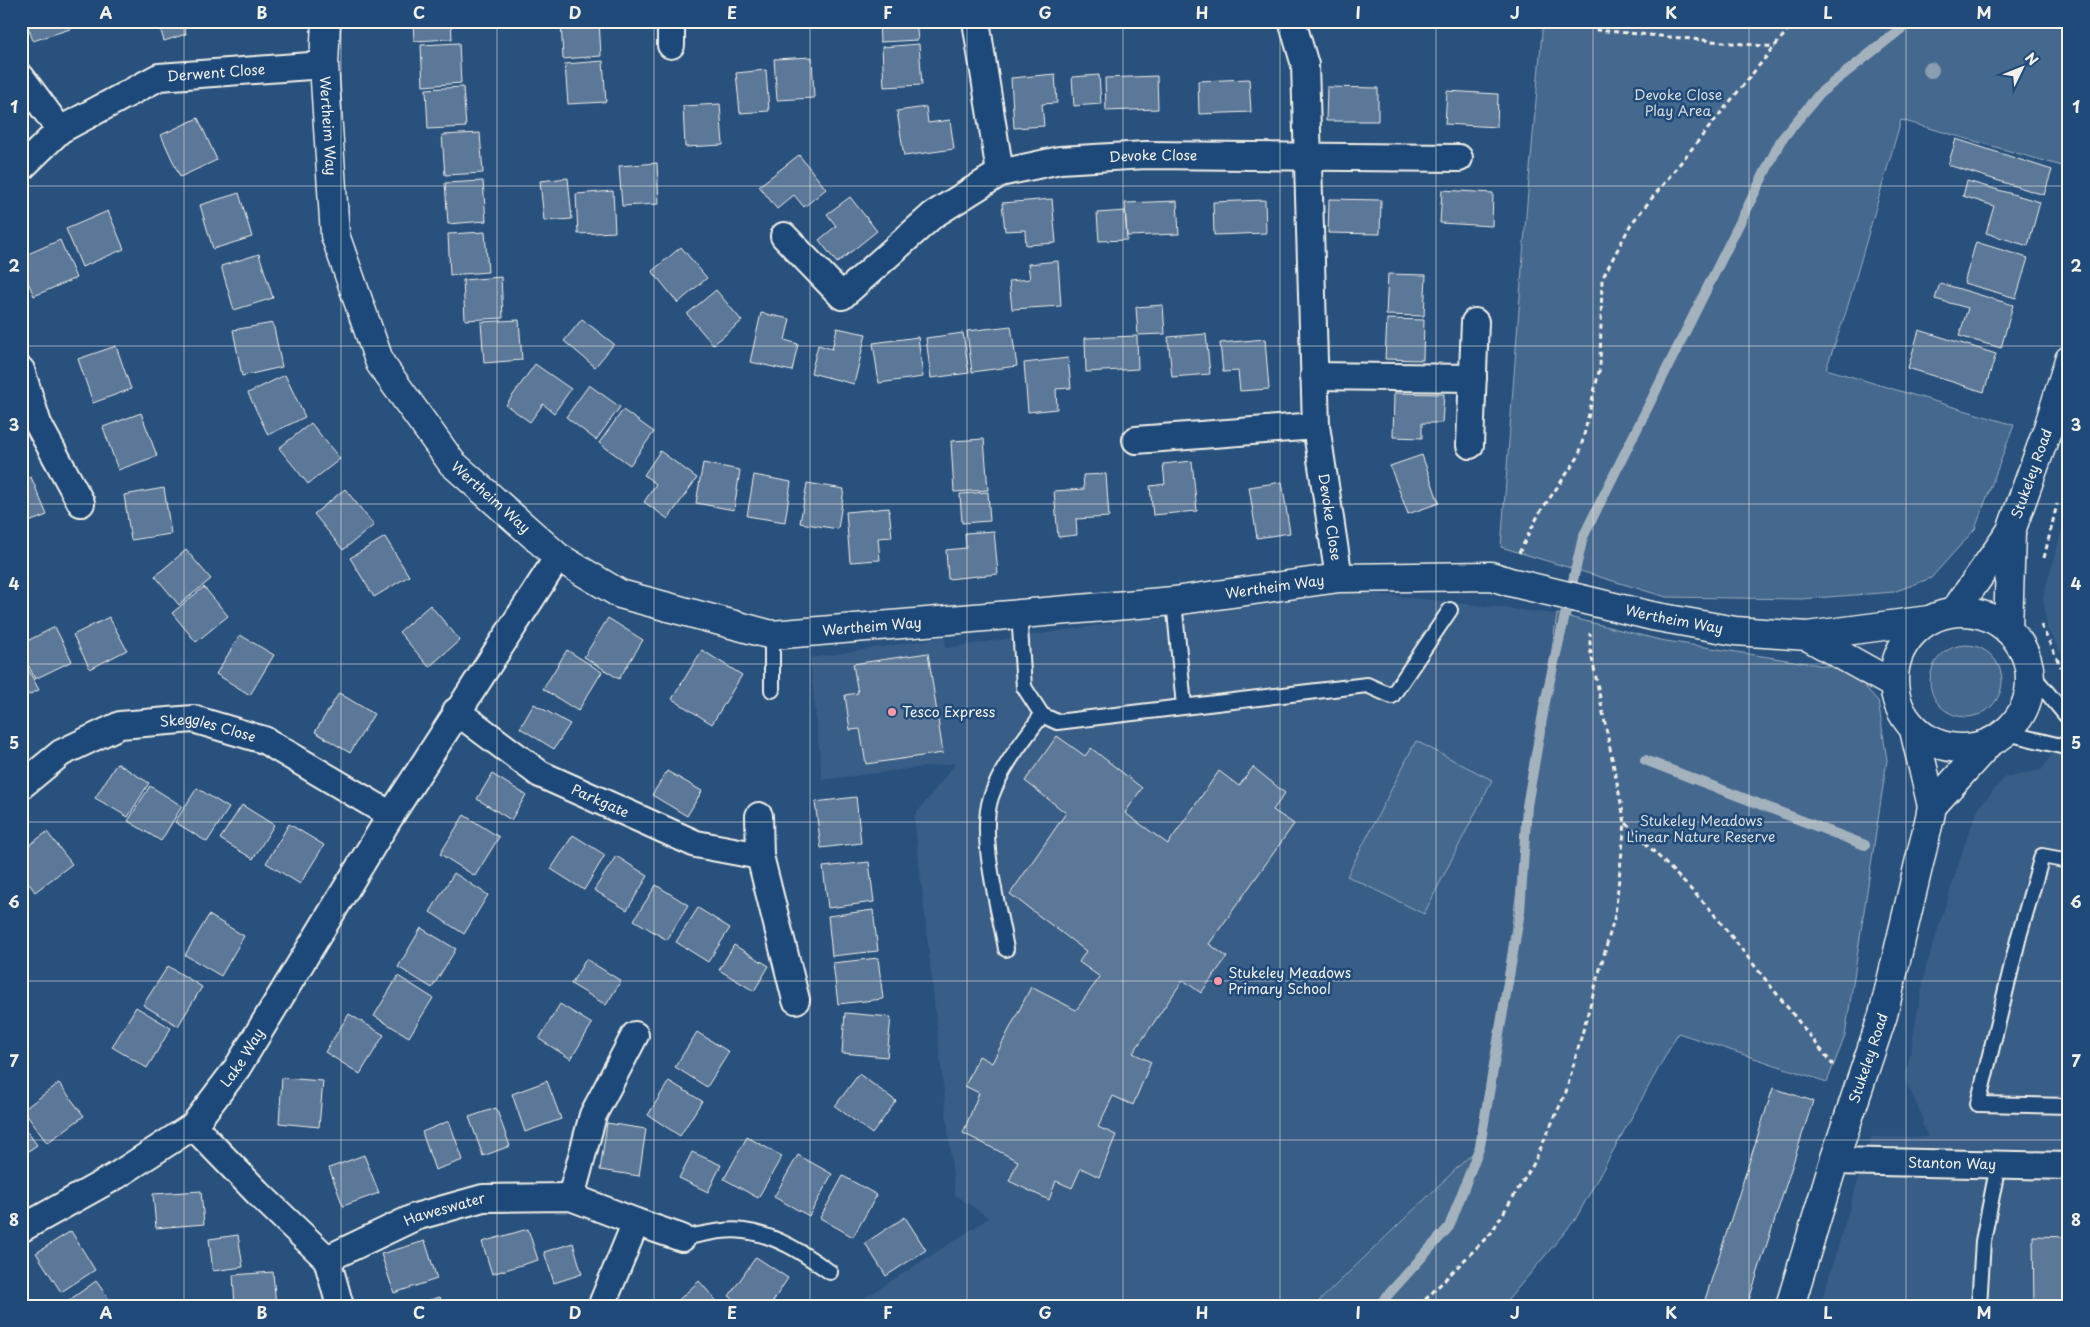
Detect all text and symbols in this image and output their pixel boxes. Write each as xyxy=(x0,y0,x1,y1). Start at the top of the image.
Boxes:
text: A xyxy=(100,0,113,24)
text: B xyxy=(257,0,268,24)
text: C xyxy=(413,0,425,24)
text: D xyxy=(569,0,581,24)
text: E xyxy=(727,0,737,24)
text: F xyxy=(883,0,893,24)
text: G xyxy=(1038,0,1052,24)
text: H xyxy=(1196,0,1208,24)
text: I xyxy=(1355,0,1361,24)
text: J xyxy=(1510,0,1520,24)
text: K xyxy=(1665,0,1677,24)
text: L xyxy=(1823,0,1833,24)
text: M xyxy=(1976,0,1992,24)
north arrow xyxy=(1998,42,2048,92)
text: N xyxy=(2020,48,2043,70)
street label: Derwent Close xyxy=(166,58,266,86)
street label: Wertheim Way xyxy=(315,75,342,176)
park label: Devoke Close Play Area xyxy=(1634,84,1722,121)
text: 1 xyxy=(10,94,18,118)
text: 1 xyxy=(2072,94,2080,118)
street label: Devoke Close xyxy=(1108,144,1197,167)
text: 2 xyxy=(8,253,20,277)
text: 2 xyxy=(2070,253,2082,277)
text: 3 xyxy=(9,412,19,436)
text: 3 xyxy=(2071,412,2081,436)
street label: Stukeley Road xyxy=(2005,426,2057,521)
street label: Wertheim Way xyxy=(447,456,535,538)
street label: Devoke Close xyxy=(1313,472,1347,562)
street label: Wertheim Way xyxy=(1224,569,1326,604)
text: 4 xyxy=(9,571,20,595)
text: 4 xyxy=(2071,571,2082,595)
street label: Wertheim Way xyxy=(1623,599,1725,639)
street label: Wertheim Way xyxy=(821,611,923,641)
place label: Tesco Express xyxy=(902,701,996,722)
marker: Tesco Express xyxy=(886,706,898,718)
street label: Skeggles Close xyxy=(159,708,258,747)
text: 5 xyxy=(9,730,19,754)
text: 5 xyxy=(2071,730,2081,754)
street label: Parkgate xyxy=(568,778,633,823)
park label: Stukeley Meadows Linear Nature Reserve xyxy=(1627,810,1775,847)
text: 6 xyxy=(8,889,20,913)
text: 6 xyxy=(2070,889,2082,913)
place label: Stukeley Meadows Primary School xyxy=(1228,962,1351,999)
marker: Stukeley Meadows Primary School xyxy=(1212,975,1224,987)
street label: Stukeley Road xyxy=(1843,1010,1893,1106)
street label: Lake Way xyxy=(215,1024,269,1091)
text: 7 xyxy=(9,1048,19,1072)
text: 7 xyxy=(2071,1048,2081,1072)
street label: Stanton Way xyxy=(1908,1152,1996,1174)
street label: Haweswater xyxy=(400,1187,488,1231)
text: 8 xyxy=(9,1207,19,1231)
text: 8 xyxy=(2071,1207,2081,1231)
text: A xyxy=(100,1300,113,1324)
text: B xyxy=(257,1300,268,1324)
text: C xyxy=(413,1300,425,1324)
text: D xyxy=(569,1300,581,1324)
text: E xyxy=(727,1300,737,1324)
text: F xyxy=(883,1300,893,1324)
text: G xyxy=(1038,1300,1052,1324)
text: H xyxy=(1196,1300,1208,1324)
text: I xyxy=(1355,1300,1361,1324)
text: J xyxy=(1510,1300,1520,1324)
text: K xyxy=(1665,1300,1677,1324)
text: L xyxy=(1823,1300,1833,1324)
text: M xyxy=(1976,1300,1992,1324)

